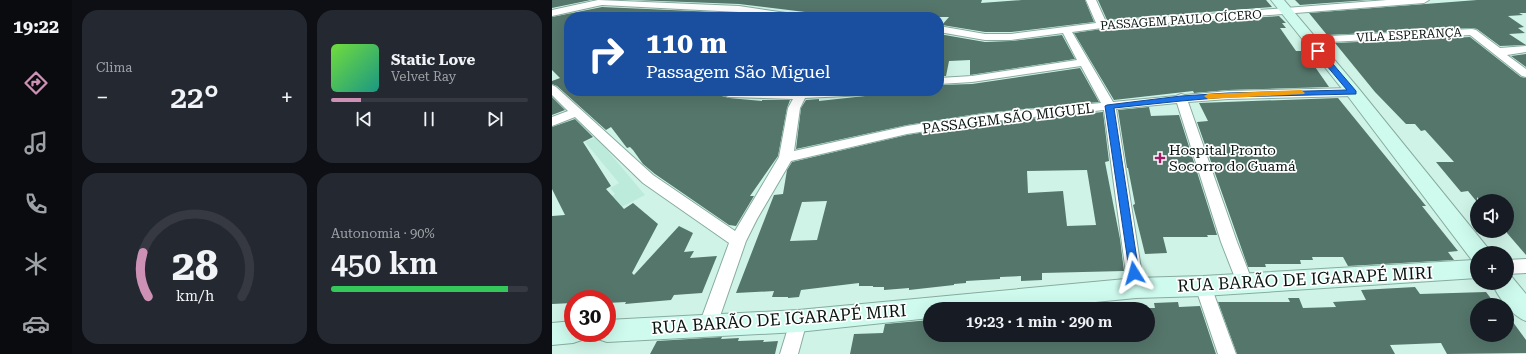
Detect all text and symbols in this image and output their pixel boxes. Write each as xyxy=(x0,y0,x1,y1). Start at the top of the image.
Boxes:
street label: PASSAGEM PAULO CÍCERO xyxy=(1100,7,1262,33)
text: 19:22 xyxy=(13,16,59,37)
street label: VILA ESPERANÇA xyxy=(1356,25,1463,45)
text: 110 m xyxy=(646,27,727,60)
icon: right xyxy=(580,28,632,80)
pin xyxy=(1301,34,1335,68)
icon: arrive xyxy=(1307,40,1329,62)
text: Static Love xyxy=(391,51,475,69)
text: Clima xyxy=(96,60,132,75)
text: Passagem São Miguel xyxy=(646,61,830,82)
icon: directions xyxy=(22,69,50,97)
text: Velvet Ray xyxy=(391,69,456,84)
text: 22° xyxy=(170,80,219,115)
text: − xyxy=(96,85,108,110)
text: + xyxy=(281,85,293,110)
street label: PASSAGEM SÃO MIGUEL xyxy=(921,99,1095,136)
icon: previous xyxy=(353,108,375,130)
icon: pause xyxy=(418,108,440,130)
icon: next xyxy=(484,108,506,130)
icon: music xyxy=(22,129,50,157)
place label: Hospital Pronto Socorro do Guamá xyxy=(1169,142,1296,174)
marker: Hospital Pronto Socorro do Guamá xyxy=(1154,152,1166,164)
icon: phone xyxy=(22,190,50,218)
map controls xyxy=(1470,194,1514,342)
button: sound xyxy=(1470,194,1514,238)
text: Autonomia · 90% xyxy=(331,226,435,241)
text: 28 xyxy=(171,240,218,289)
text: 450 km xyxy=(331,246,438,281)
button: + xyxy=(1470,246,1514,290)
icon: climate xyxy=(22,250,50,278)
position arrow xyxy=(1113,252,1155,294)
street label: RUA BARÃO DE IGARAPÉ MIRI xyxy=(1177,262,1433,296)
text: km/h xyxy=(175,287,214,303)
speed limit sign: 30 xyxy=(564,290,616,342)
button: − xyxy=(1470,298,1514,342)
street label: RUA BARÃO DE IGARAPÉ MIRI xyxy=(651,300,907,338)
icon: car xyxy=(22,310,50,338)
text: 19:23 · 1 min · 290 m xyxy=(966,313,1112,331)

